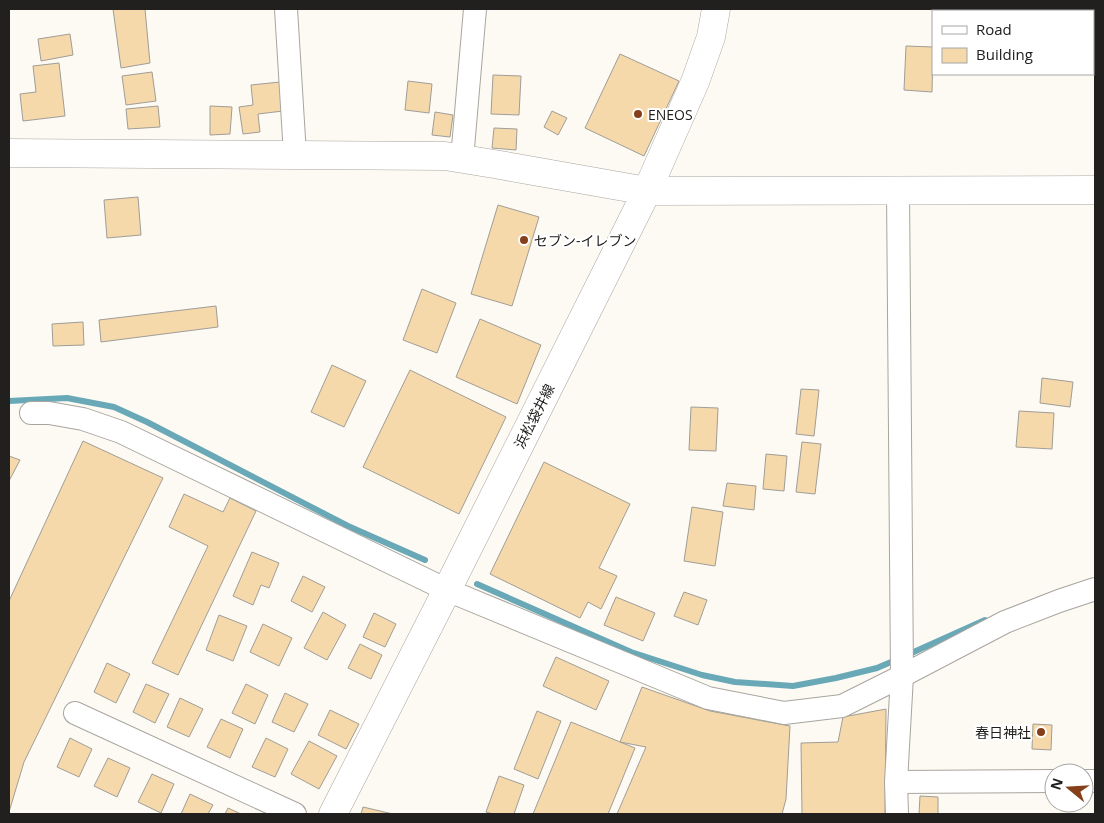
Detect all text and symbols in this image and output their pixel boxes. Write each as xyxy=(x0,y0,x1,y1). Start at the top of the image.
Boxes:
legend xyxy=(932,10,1094,75)
text: Road xyxy=(976,19,1012,39)
text: Building xyxy=(976,44,1033,64)
place label: ENEOS xyxy=(648,105,693,124)
marker: ENEOS xyxy=(632,108,644,120)
place label: セブン-イレブン xyxy=(534,231,637,250)
marker: セブン-イレブン xyxy=(518,234,530,246)
street label: 浜松袋井線 xyxy=(510,381,558,451)
place label: 春日神社 xyxy=(975,723,1031,742)
marker: 春日神社 xyxy=(1035,726,1047,738)
north arrow xyxy=(1044,763,1094,813)
text: N xyxy=(1045,775,1067,792)

